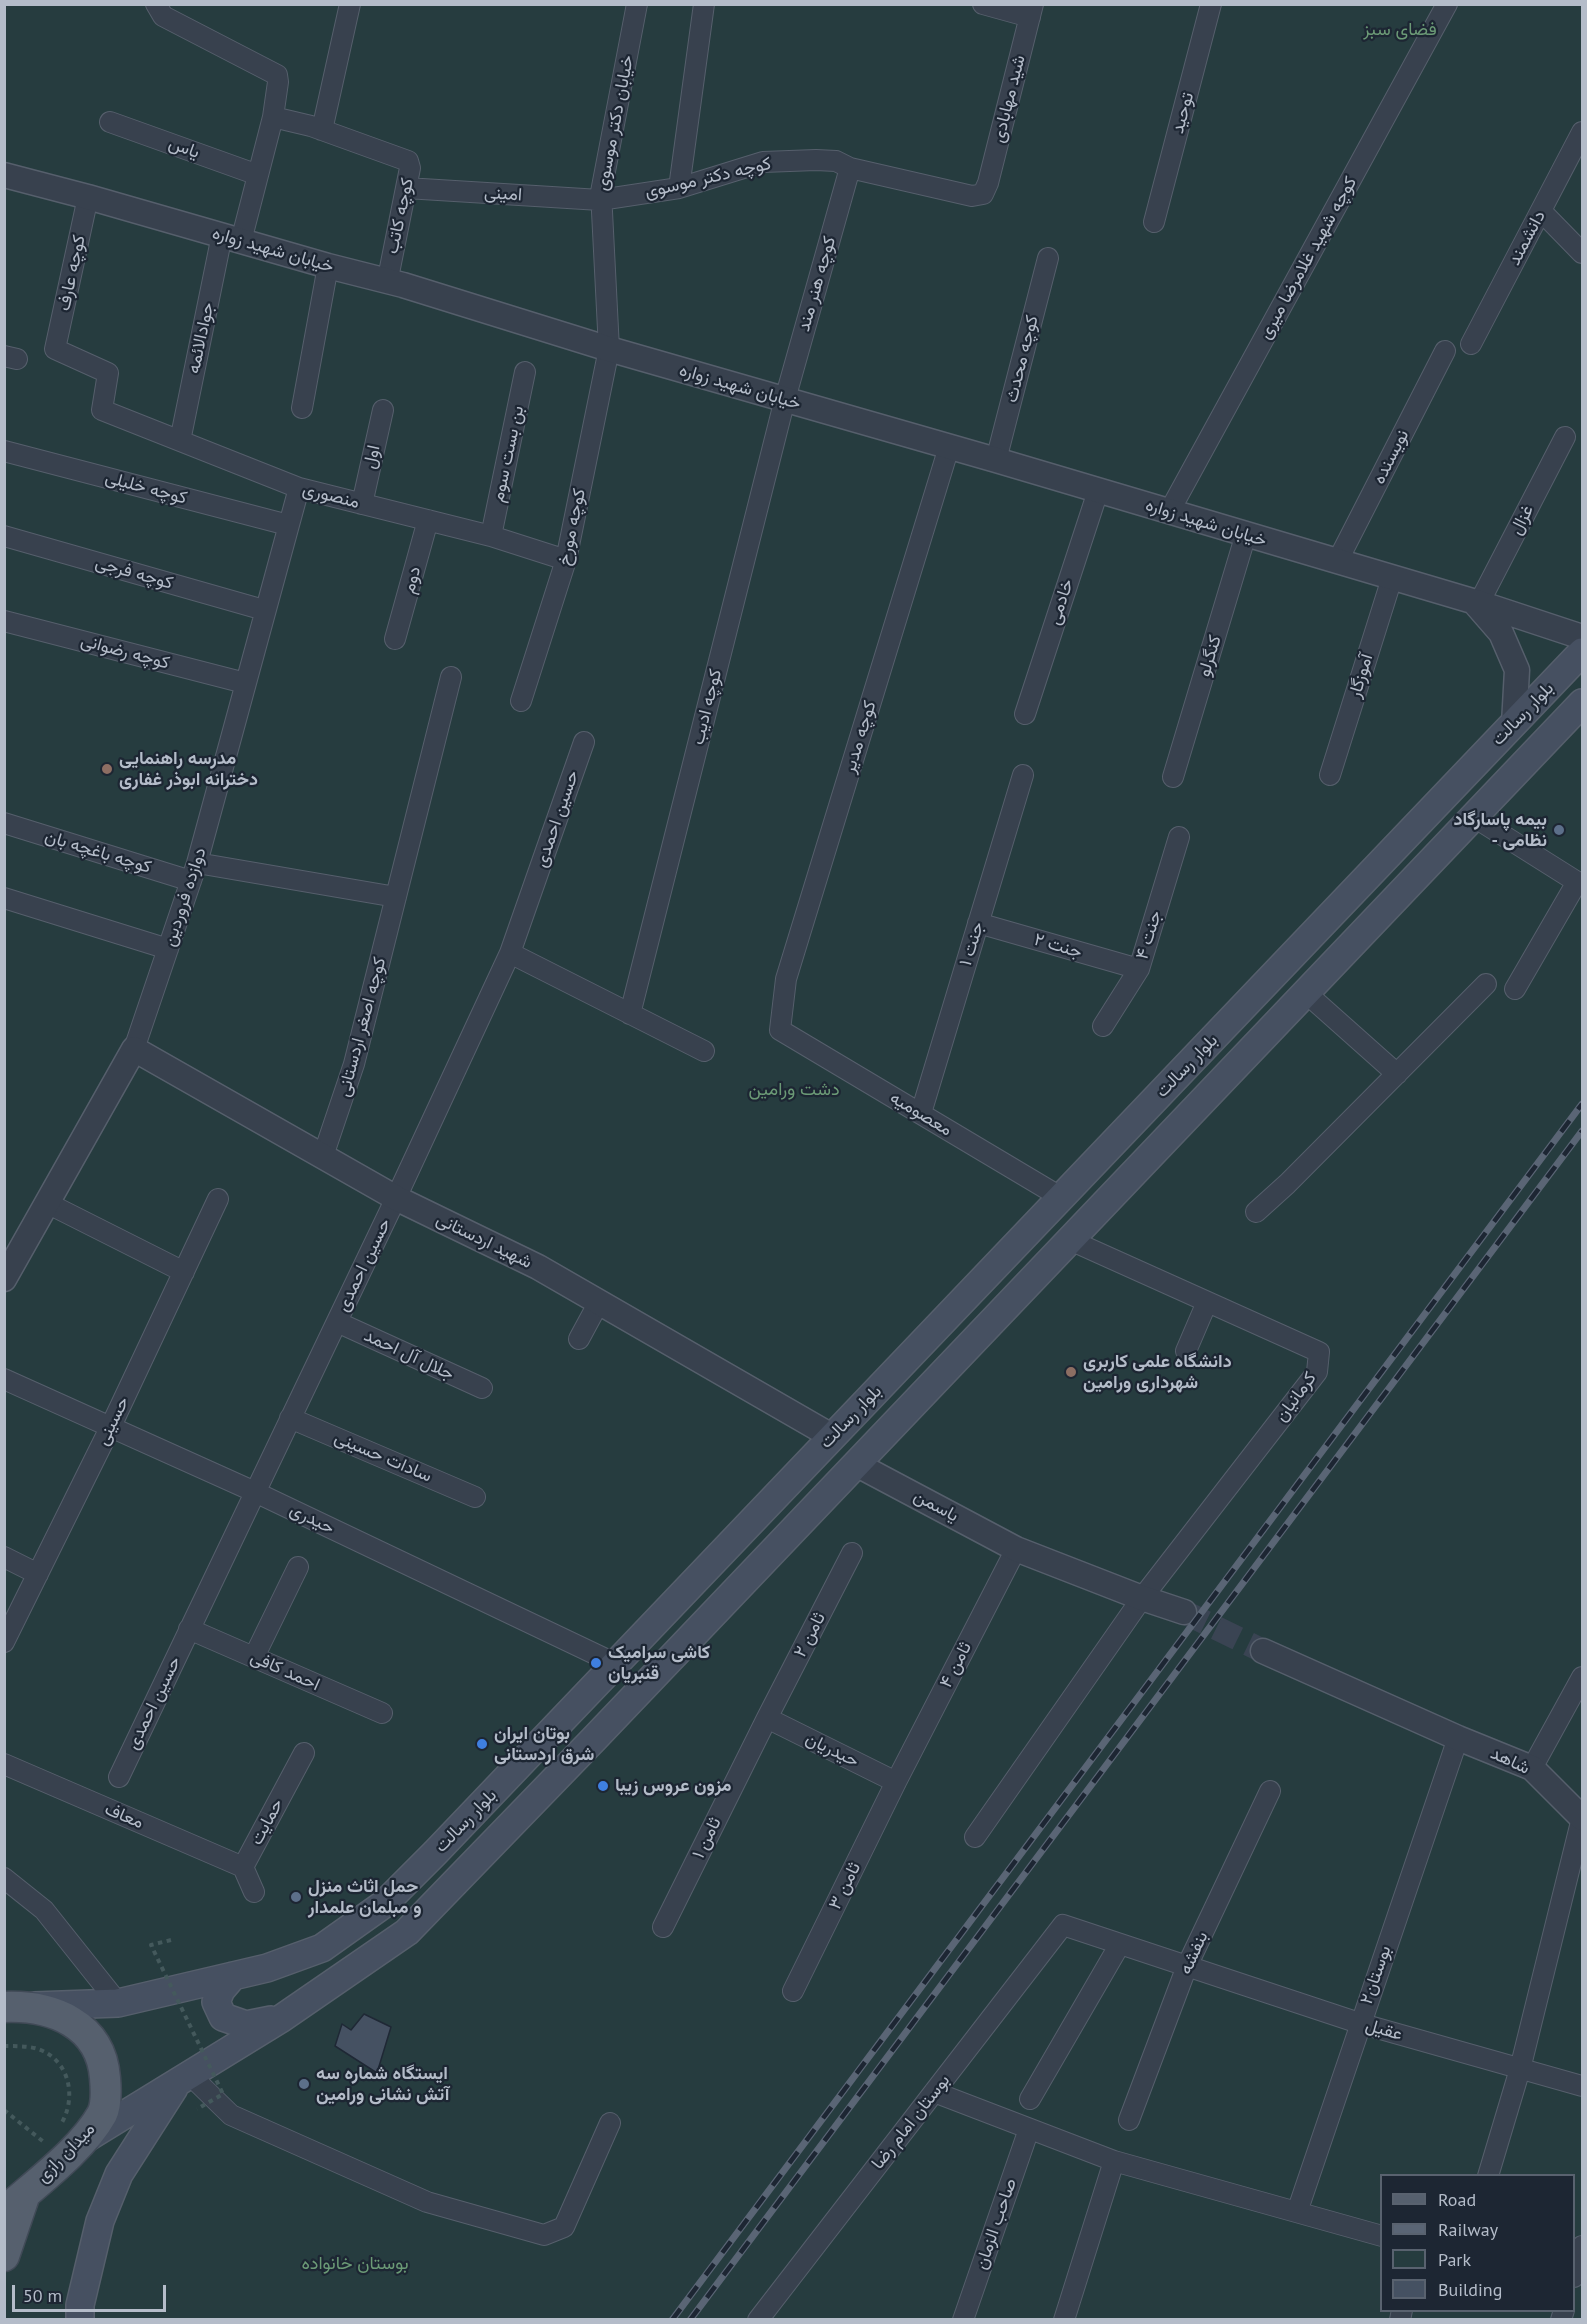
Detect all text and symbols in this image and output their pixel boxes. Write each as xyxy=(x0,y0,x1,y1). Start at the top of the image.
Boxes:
park label: فضای سبز xyxy=(1363,19,1437,41)
street label: خیابان دکتر موسوی xyxy=(591,53,639,193)
street label: شید مهابادی xyxy=(988,53,1030,145)
street label: توحید xyxy=(1167,90,1199,136)
street label: یاس xyxy=(165,132,203,164)
street label: کوچه دکتر موسوی xyxy=(643,153,773,203)
street label: کوچه شهید غلامرضا میری xyxy=(1254,173,1362,343)
street label: کوچه کاتب xyxy=(381,176,419,256)
street label: امینی xyxy=(483,182,523,206)
street label: دانشمند xyxy=(1504,207,1550,269)
street label: خیابان شهید زواره xyxy=(210,222,336,278)
street label: کوچه عارف xyxy=(53,233,91,313)
street label: کوچه هنر مند xyxy=(793,234,841,334)
street label: جوادالائمه xyxy=(183,300,219,376)
street label: کوچه محدث xyxy=(1001,313,1043,405)
street label: خیابان شهید زواره xyxy=(677,359,803,415)
street label: بن بست سوم xyxy=(487,404,529,504)
street label: نویسنده xyxy=(1368,426,1414,488)
street label: اول xyxy=(359,443,385,471)
street label: کوچه خلیلی xyxy=(103,467,189,509)
street label: منصوری xyxy=(300,479,362,513)
street label: کوچه مورخ xyxy=(553,487,591,567)
street label: خیابان شهید زواره xyxy=(1143,494,1269,552)
street label: غزال xyxy=(1505,501,1539,539)
street label: کوچه فرجی xyxy=(93,552,175,594)
street label: دوم xyxy=(398,564,426,596)
street label: خادمی xyxy=(1043,576,1079,628)
street label: کوچه رضوانی xyxy=(78,630,172,674)
street label: کنگرلو xyxy=(1194,633,1226,679)
street label: آموزگار xyxy=(1344,651,1378,701)
street label: کوچه ادیب xyxy=(687,667,727,747)
street label: بلوار رسالت xyxy=(1488,678,1558,750)
street label: کوچه مدیر xyxy=(839,698,881,776)
place label: مدرسه راهنمایی دخترانه ابوذر غفاری xyxy=(119,748,258,790)
marker: مدرسه راهنمایی دخترانه ابوذر غفاری xyxy=(100,762,114,776)
street label: حسین احمدی xyxy=(530,768,584,870)
place label: بیمه پاسارگاد - نظامی xyxy=(1454,809,1547,852)
marker: بیمه پاسارگاد - نظامی xyxy=(1552,823,1566,837)
street label: کوچه باغچه بان xyxy=(42,826,154,878)
street label: دوازده فروردین xyxy=(159,845,211,949)
street label: جنت ۴ xyxy=(1131,908,1167,962)
street label: جنت ۱ xyxy=(955,919,989,969)
street label: جنت ۲ xyxy=(1031,929,1085,963)
street label: کوچه اصغر اردستانی xyxy=(333,955,391,1099)
street label: بلوار رسالت xyxy=(1152,1030,1222,1102)
park label: دشت ورامین xyxy=(748,1079,840,1101)
street label: معصومیه xyxy=(886,1087,956,1141)
street label: شهید اردستانی xyxy=(432,1208,536,1274)
street label: حسین احمدی xyxy=(332,1215,396,1315)
street label: جلال آل احمد xyxy=(360,1325,458,1385)
place label: دانشگاه علمی کاربری شهرداری ورامین xyxy=(1083,1351,1232,1394)
marker: دانشگاه علمی کاربری شهرداری ورامین xyxy=(1064,1365,1078,1379)
street label: کرمانیان xyxy=(1271,1368,1321,1426)
street label: بلوار رسالت xyxy=(816,1381,886,1453)
street label: حسینی xyxy=(92,1393,134,1449)
street label: سادات حسینی xyxy=(331,1427,435,1487)
street label: یاسمن xyxy=(910,1485,962,1527)
street label: حیدری xyxy=(286,1499,338,1539)
street label: ثامن ۲ xyxy=(790,1609,830,1661)
street label: ثامن ۴ xyxy=(935,1639,977,1691)
place label: کاشی سرامیک قنبریان xyxy=(608,1642,710,1684)
street label: احمد کافی xyxy=(247,1646,323,1696)
street label: حسین احمدی xyxy=(122,1653,186,1753)
marker: کاشی سرامیک قنبریان xyxy=(589,1656,603,1670)
place label: بوتان ایران شرق اردستانی xyxy=(494,1723,594,1766)
street label: حیدریان xyxy=(802,1728,862,1772)
marker: بوتان ایران شرق اردستانی xyxy=(475,1737,489,1751)
street label: شاهد xyxy=(1487,1743,1533,1779)
place label: مزون عروس زیبا xyxy=(615,1775,732,1797)
marker: مزون عروس زیبا xyxy=(596,1779,610,1793)
street label: بلوار رسالت xyxy=(431,1785,501,1857)
street label: حمایت xyxy=(246,1795,288,1849)
street label: معاف xyxy=(101,1798,147,1834)
street label: ثامن ۱ xyxy=(688,1814,726,1862)
street label: ثامن ۳ xyxy=(824,1859,866,1913)
place label: حمل اثاث منزل و مبلمان علمدار xyxy=(308,1876,422,1918)
marker: حمل اثاث منزل و مبلمان علمدار xyxy=(289,1890,303,1904)
street label: بنفشه xyxy=(1175,1928,1213,1978)
street label: بوستان۲ xyxy=(1356,1943,1396,2007)
street label: عقیل xyxy=(1363,2014,1405,2046)
place label: ایستگاه شماره سه آتش نشانی ورامین xyxy=(316,2063,449,2106)
street label: بوستان امام رضا xyxy=(867,2070,955,2174)
marker: ایستگاه شماره سه آتش نشانی ورامین xyxy=(297,2077,311,2091)
street label: میدان رازی xyxy=(32,2119,100,2187)
legend xyxy=(1380,2174,1575,2312)
street label: صاحب الزمان xyxy=(970,2176,1022,2272)
text: Road xyxy=(1438,2188,1476,2211)
text: Railway xyxy=(1438,2218,1498,2241)
text: Park xyxy=(1438,2248,1471,2271)
park label: بوستان خانواده xyxy=(301,2253,409,2275)
scale bar xyxy=(15,2273,170,2311)
text: Building xyxy=(1438,2278,1502,2301)
text: 50 m xyxy=(23,2284,62,2307)

